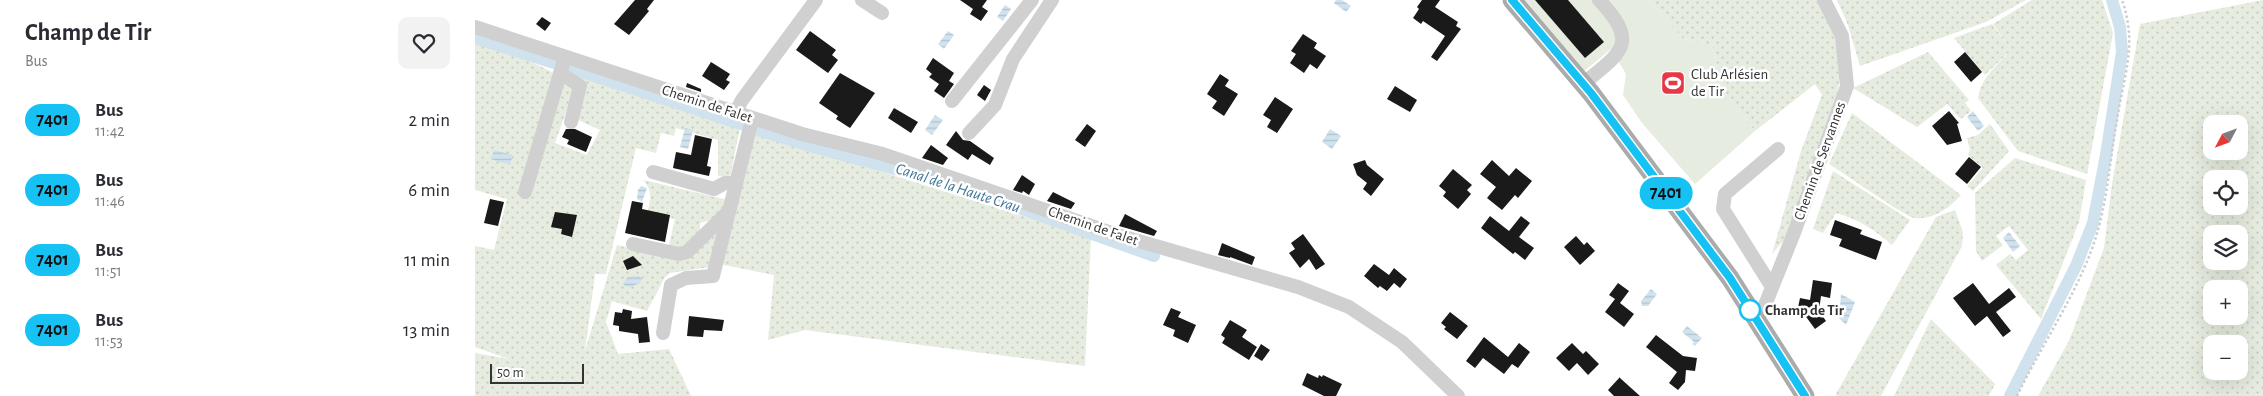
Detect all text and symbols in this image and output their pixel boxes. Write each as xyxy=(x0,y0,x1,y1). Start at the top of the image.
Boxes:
button: heart xyxy=(398,17,450,69)
text: Champ de Tir xyxy=(25,21,151,45)
text: Bus xyxy=(25,53,48,69)
place label: Club Arlésien de Tir xyxy=(1691,67,1768,99)
sports icon: Club Arlésien de Tir xyxy=(1660,70,1686,96)
street label: Chemin de Falet xyxy=(660,82,754,126)
street label: Chemin de Servannes xyxy=(1792,100,1848,222)
text: Bus xyxy=(95,101,123,120)
text: 7401 xyxy=(36,111,69,129)
text: 2 min xyxy=(409,111,450,130)
north arrow xyxy=(2203,115,2247,160)
map controls xyxy=(2203,115,2248,380)
text: 11:42 xyxy=(95,123,125,139)
water label: Canal de la Haute Crau xyxy=(894,160,1022,216)
button: locate xyxy=(2203,170,2248,215)
text: Bus xyxy=(95,171,123,190)
line badge: 7401 xyxy=(1631,177,1701,209)
text: 7401 xyxy=(36,181,69,199)
text: 6 min xyxy=(408,181,450,200)
text: 7401 xyxy=(1650,184,1682,202)
text: 11:46 xyxy=(95,193,125,209)
street label: Chemin de Falet xyxy=(1046,204,1140,248)
button: layers xyxy=(2203,225,2248,270)
text: Bus xyxy=(95,241,123,260)
text: 7401 xyxy=(36,251,69,269)
text: 11 min xyxy=(404,251,450,270)
text: 11:51 xyxy=(95,263,122,279)
button: + xyxy=(2203,280,2248,325)
marker: Champ de Tir xyxy=(1739,299,1761,321)
place label: Champ de Tir xyxy=(1765,303,1845,318)
text: Bus xyxy=(95,311,123,330)
text: 7401 xyxy=(36,321,69,339)
text: 13 min xyxy=(403,321,450,340)
text: 11:53 xyxy=(95,333,123,349)
button: − xyxy=(2203,335,2248,380)
scale bar xyxy=(490,361,584,384)
text: 50 m xyxy=(497,366,524,380)

